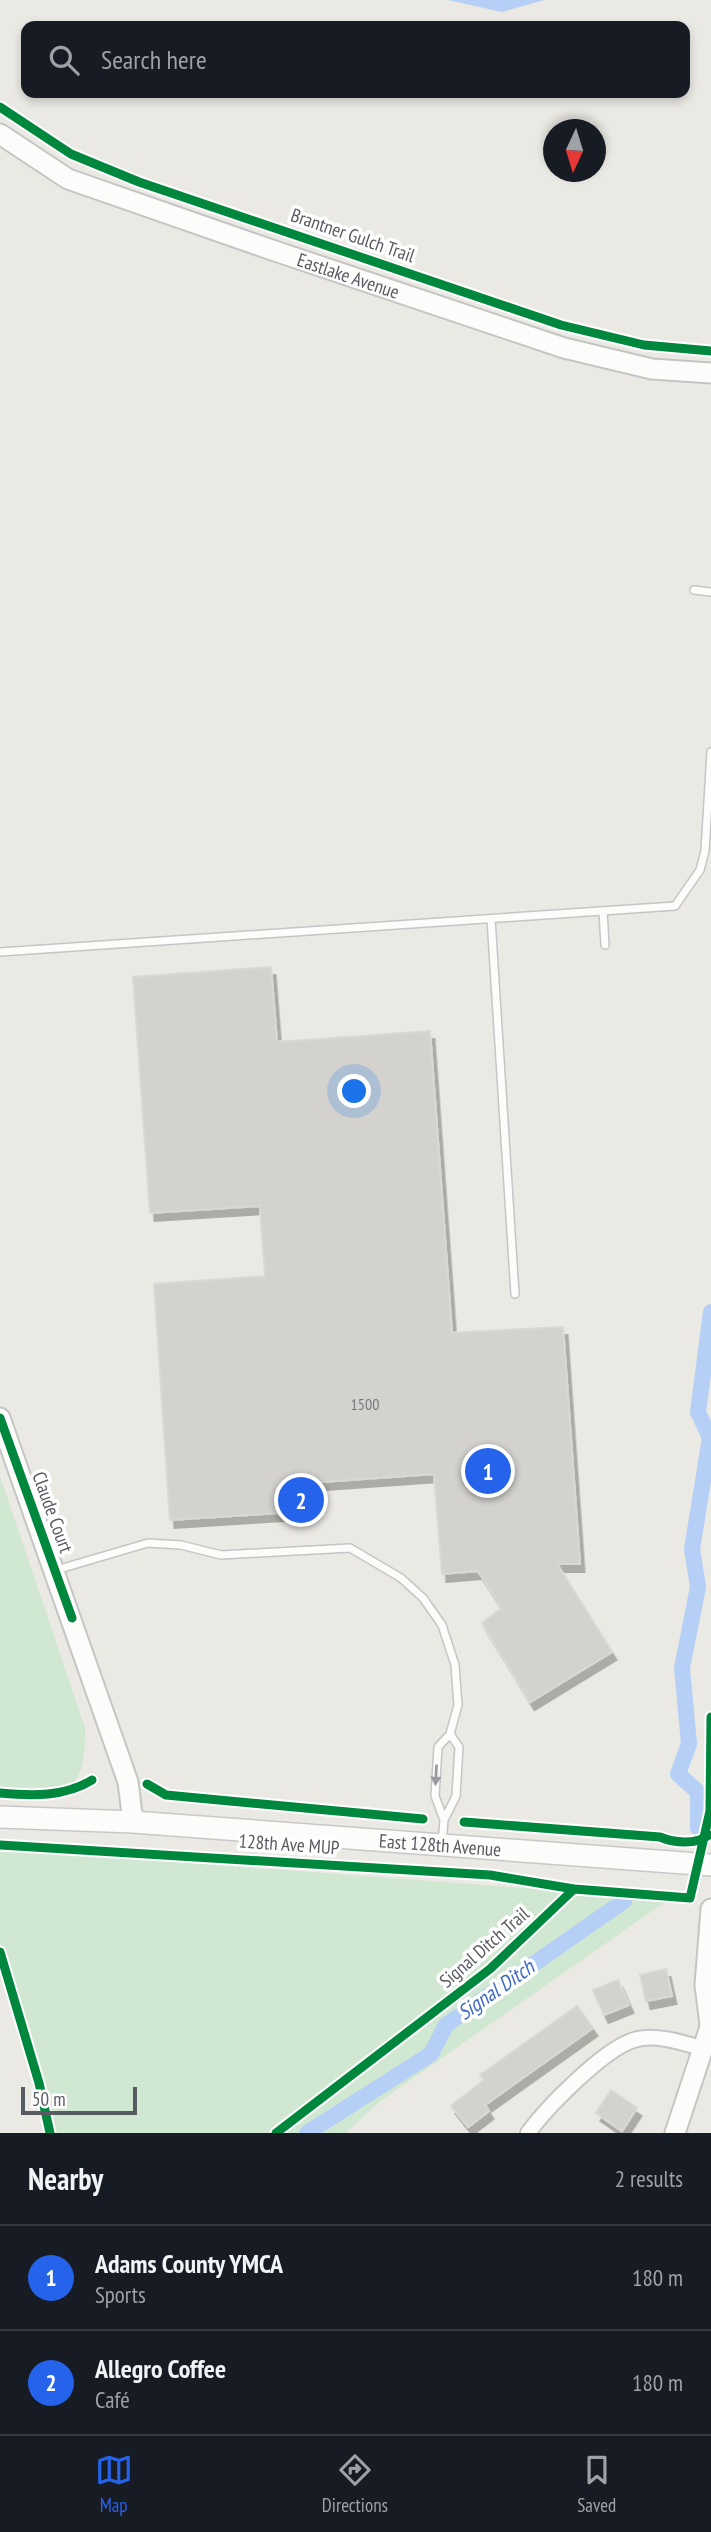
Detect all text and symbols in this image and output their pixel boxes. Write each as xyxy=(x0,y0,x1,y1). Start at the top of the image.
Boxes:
search box xyxy=(21,21,690,98)
icon: search xyxy=(45,41,83,79)
text: Search here xyxy=(101,43,207,76)
north arrow xyxy=(543,119,606,182)
street label: Brantner Gulch Trail xyxy=(288,203,419,268)
street label: Eastlake Avenue xyxy=(294,247,403,304)
your location xyxy=(337,1074,371,1108)
house number: 1500 xyxy=(351,1394,379,1414)
pin: 1 xyxy=(465,1445,511,1497)
street label: Claude Court xyxy=(27,1468,79,1557)
pin: 2 xyxy=(278,1474,324,1526)
one-way arrow xyxy=(430,1765,441,1787)
street label: East 128th Avenue xyxy=(378,1828,502,1861)
street label: 128th Ave MUP xyxy=(238,1829,341,1860)
street label: Signal Ditch Trail xyxy=(434,1902,534,1992)
water label: Signal Ditch xyxy=(453,1955,539,2025)
scale bar xyxy=(21,2084,136,2116)
text: 50 m xyxy=(32,2087,66,2111)
text: Nearby xyxy=(28,2159,103,2198)
text: 2 results xyxy=(615,2164,683,2193)
text: Adams County YMCA xyxy=(95,2247,283,2280)
text: 1 xyxy=(46,2263,57,2292)
text: 180 m xyxy=(632,2263,683,2292)
text: Sports xyxy=(95,2280,146,2309)
text: Allegro Coffee xyxy=(95,2352,226,2385)
text: 2 xyxy=(46,2368,57,2397)
text: 180 m xyxy=(632,2368,683,2397)
text: Café xyxy=(95,2385,130,2414)
tab: Map xyxy=(95,2451,133,2517)
tab: Directions xyxy=(322,2451,388,2517)
tab: Saved xyxy=(577,2451,616,2517)

